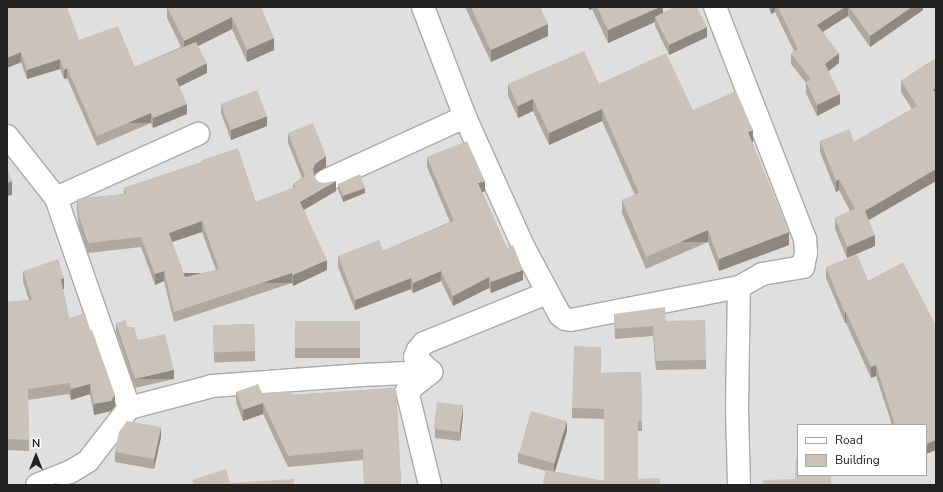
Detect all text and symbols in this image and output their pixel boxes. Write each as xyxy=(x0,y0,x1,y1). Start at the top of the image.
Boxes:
legend xyxy=(797,424,927,476)
text: Road xyxy=(835,432,863,448)
north arrow xyxy=(16,436,56,476)
text: N xyxy=(32,436,40,451)
text: Building xyxy=(835,452,880,468)

